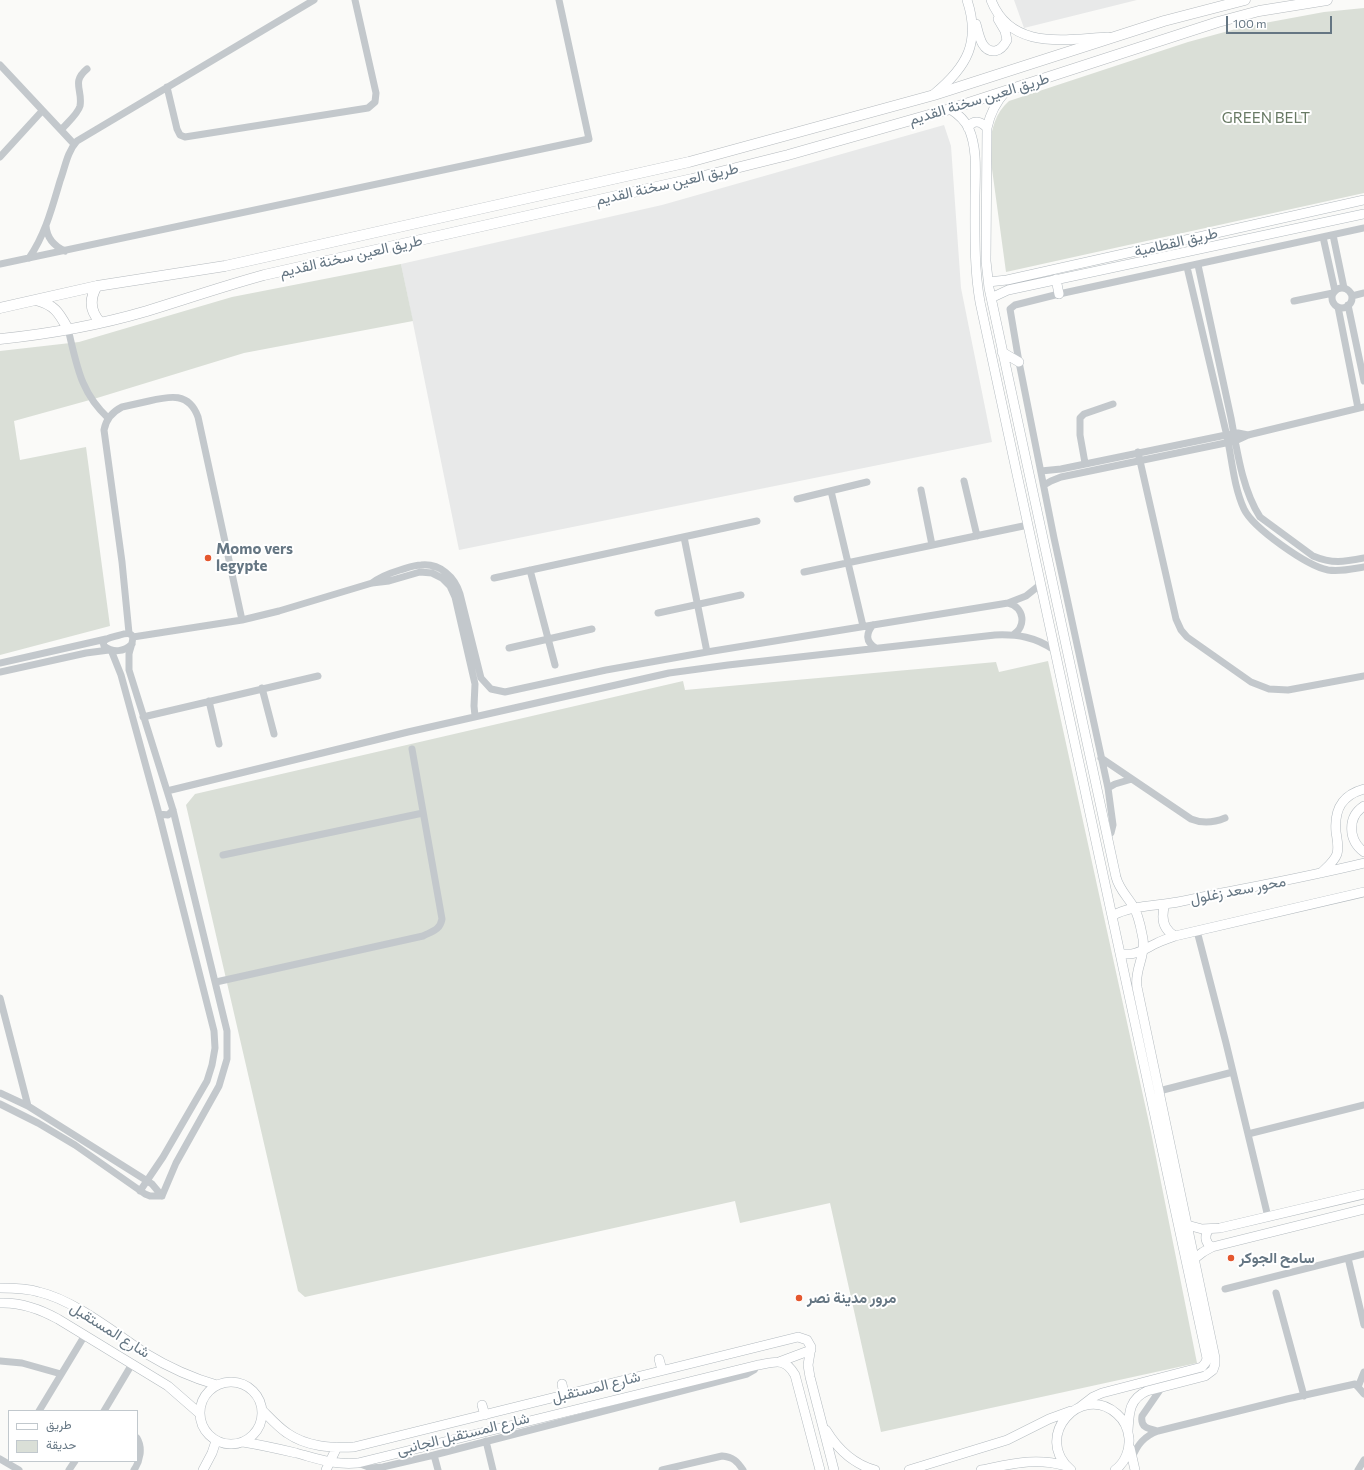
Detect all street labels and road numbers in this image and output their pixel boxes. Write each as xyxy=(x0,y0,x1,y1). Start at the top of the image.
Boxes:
street label: طريق العين سخنة القديم xyxy=(907,69,1051,129)
street label: طريق العين سخنة القديم xyxy=(594,159,740,209)
street label: طريق القطامية xyxy=(1132,224,1220,260)
street label: طريق العين سخنة القديم xyxy=(278,231,424,281)
street label: محور سعد زغلول xyxy=(1189,872,1287,908)
street label: شارع المستقبل xyxy=(67,1298,153,1362)
street label: شارع المستقبل xyxy=(550,1367,642,1407)
street label: شارع المستقبل الجانبى xyxy=(395,1409,531,1459)

